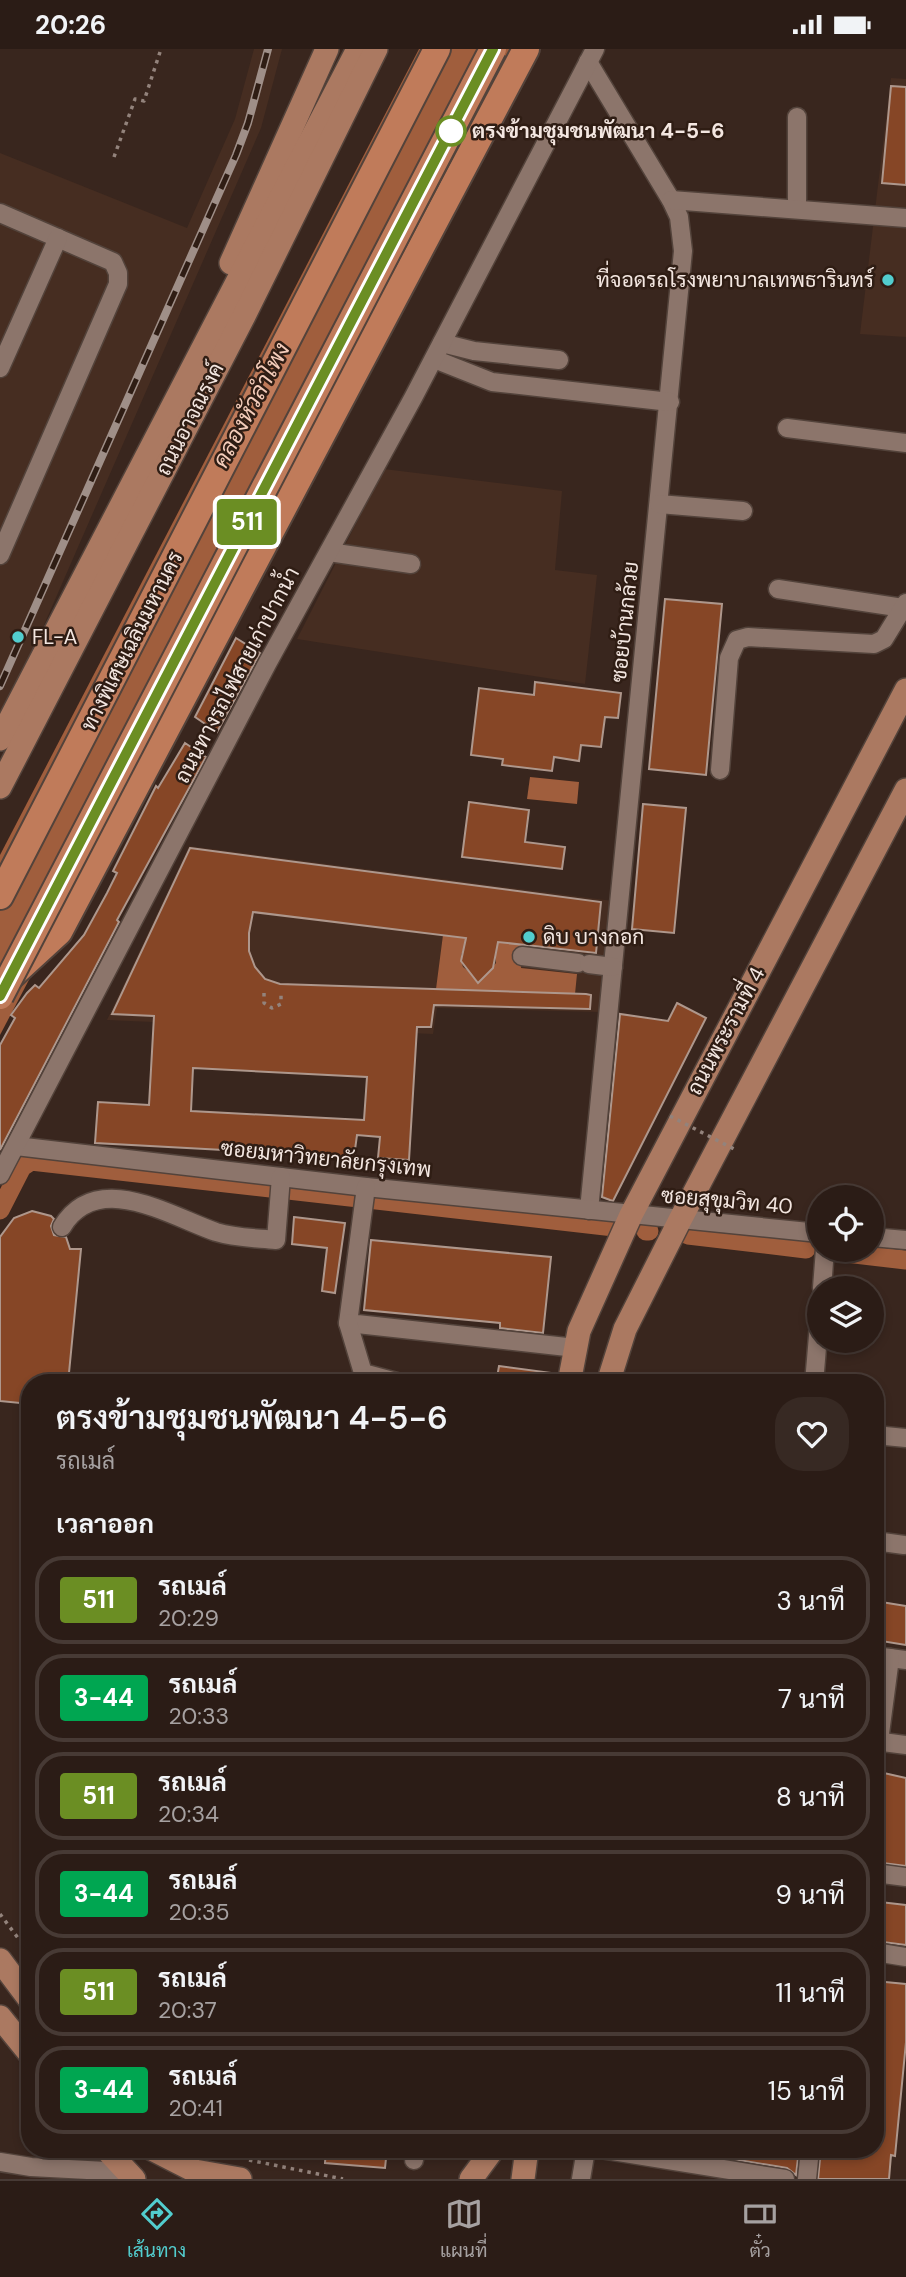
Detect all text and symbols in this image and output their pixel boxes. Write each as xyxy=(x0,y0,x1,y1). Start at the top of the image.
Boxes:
text: 20:26 xyxy=(35,8,106,42)
marker: ตรงข้ามชุมชนพัฒนา 4-5-6 xyxy=(436,116,466,146)
place label: ตรงข้ามชุมชนพัฒนา 4-5-6 xyxy=(472,117,725,146)
place label: ที่จอดรถโรงพยาบาลเทพธารินทร์ xyxy=(596,260,874,294)
marker: ที่จอดรถโรงพยาบาลเทพธารินทร์ xyxy=(880,272,896,288)
water label: คลองหัวลำโพง xyxy=(205,337,297,473)
street label: ถนนอาจณรงค์ xyxy=(150,358,230,480)
line badge: 511 xyxy=(207,499,287,545)
text: 511 xyxy=(231,506,263,537)
street label: ทางพิเศษเฉลิมมหานคร xyxy=(75,546,189,736)
street label: ถนนทางรถไฟสายเก่าปากน้ำ xyxy=(165,560,306,788)
street label: ซอยบ้านกล้วย xyxy=(605,560,645,684)
place label: FL-A xyxy=(32,623,78,651)
marker: FL-A xyxy=(10,629,26,645)
place label: ดิบ บางกอก xyxy=(543,923,644,951)
marker: ดิบ บางกอก xyxy=(521,929,537,945)
street label: ถนนพระรามที่ 4 xyxy=(675,959,772,1100)
street label: ซอยมหาวิทยาลัยกรุงเทพ xyxy=(219,1134,433,1184)
street label: ซอยสุขุมวิท 40 xyxy=(660,1181,794,1221)
map controls xyxy=(807,1185,884,1353)
button: locate xyxy=(807,1185,884,1262)
button: layers xyxy=(807,1276,884,1353)
text: ตรงข้ามชุมชนพัฒนา 4-5-6 xyxy=(56,1396,448,1439)
button: heart xyxy=(775,1397,849,1471)
text: รถเมล์ xyxy=(56,1446,115,1476)
text: เวลาออก xyxy=(56,1507,154,1541)
text: รถเมล์ xyxy=(158,1569,227,1603)
text: 511 xyxy=(82,1584,115,1615)
text: 3 นาที xyxy=(776,1584,845,1618)
text: 20:29 xyxy=(158,1603,219,1633)
text: รถเมล์ xyxy=(169,1667,237,1701)
text: 3-44 xyxy=(74,1682,134,1713)
text: 7 นาที xyxy=(778,1682,845,1716)
text: 20:33 xyxy=(169,1701,229,1731)
text: รถเมล์ xyxy=(158,1765,227,1799)
text: 511 xyxy=(82,1780,115,1811)
text: 8 นาที xyxy=(776,1780,845,1814)
text: 20:34 xyxy=(158,1799,219,1829)
text: รถเมล์ xyxy=(169,1863,237,1897)
text: 3-44 xyxy=(74,1878,134,1909)
text: 9 นาที xyxy=(776,1878,845,1912)
text: 20:35 xyxy=(169,1897,230,1927)
text: รถเมล์ xyxy=(158,1961,227,1995)
text: 511 xyxy=(82,1976,115,2007)
text: 11 นาที xyxy=(776,1976,845,2010)
text: 20:37 xyxy=(158,1995,217,2025)
text: รถเมล์ xyxy=(169,2059,237,2093)
text: 3-44 xyxy=(74,2074,134,2105)
text: 15 นาที xyxy=(768,2074,845,2108)
text: 20:41 xyxy=(169,2093,223,2123)
tab: เส้นทาง xyxy=(127,2195,186,2263)
tab: แผนที่ xyxy=(440,2195,487,2263)
tab: ตั๋ว xyxy=(741,2195,779,2263)

